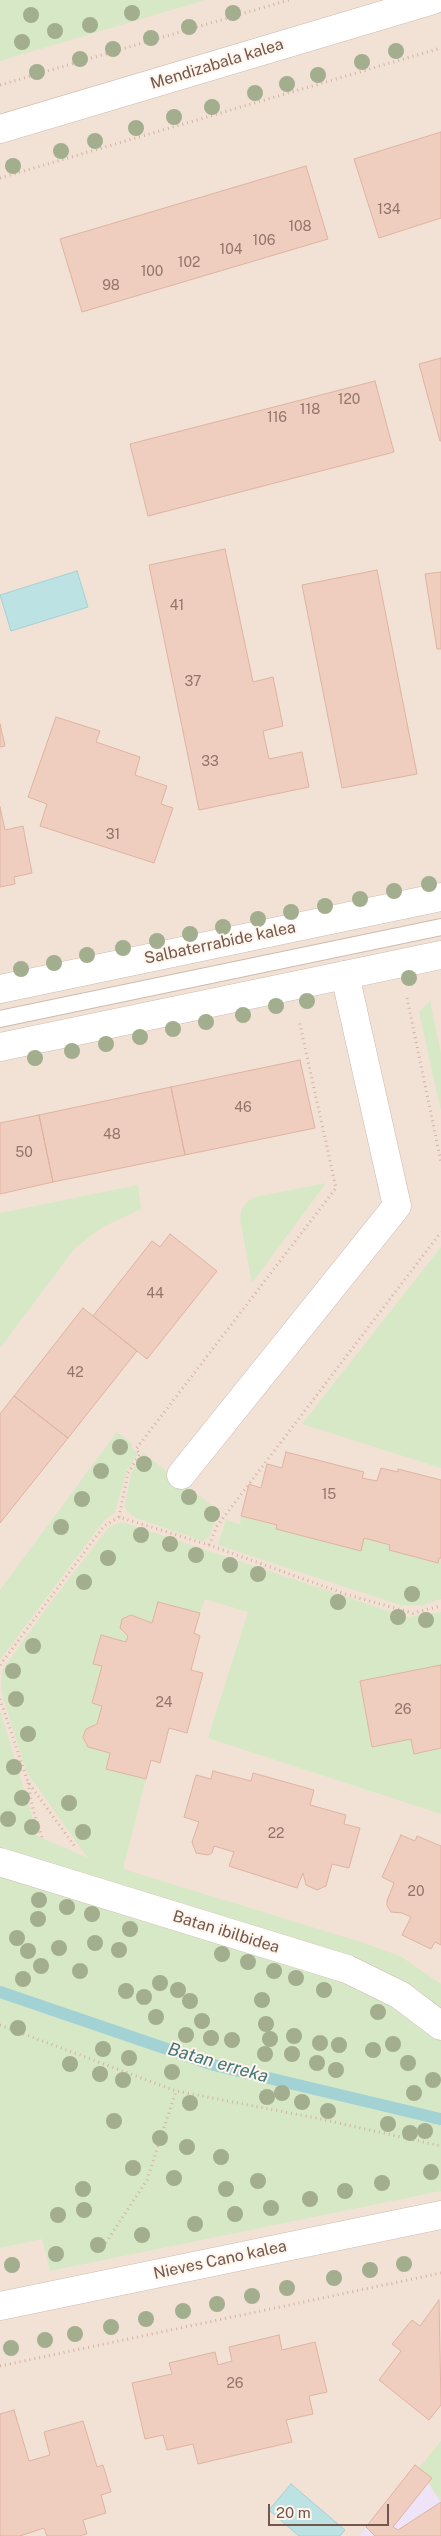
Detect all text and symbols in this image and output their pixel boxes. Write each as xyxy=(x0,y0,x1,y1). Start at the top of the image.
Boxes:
street label: Mendizabala kalea xyxy=(148,35,286,93)
house number: 134 xyxy=(377,202,401,218)
house number: 108 xyxy=(288,219,312,235)
house number: 106 xyxy=(253,233,275,249)
house number: 104 xyxy=(219,242,243,258)
house number: 102 xyxy=(178,255,200,271)
house number: 100 xyxy=(141,264,163,280)
house number: 98 xyxy=(102,278,120,294)
house number: 120 xyxy=(338,392,360,408)
house number: 118 xyxy=(300,402,320,418)
house number: 116 xyxy=(267,410,287,426)
house number: 41 xyxy=(170,598,184,614)
house number: 37 xyxy=(185,674,201,690)
house number: 33 xyxy=(201,754,219,770)
house number: 31 xyxy=(106,827,120,843)
street label: Salbaterrabide kalea xyxy=(143,918,297,968)
house number: 46 xyxy=(234,1100,252,1116)
house number: 48 xyxy=(103,1127,121,1143)
house number: 50 xyxy=(15,1145,33,1161)
house number: 44 xyxy=(146,1286,164,1302)
house number: 42 xyxy=(66,1365,84,1381)
house number: 15 xyxy=(322,1487,336,1503)
house number: 24 xyxy=(155,1695,173,1711)
house number: 26 xyxy=(394,1702,412,1718)
house number: 22 xyxy=(268,1826,284,1842)
house number: 20 xyxy=(408,1884,424,1900)
street label: Batan ibilbidea xyxy=(170,1907,282,1957)
water label: Batan erreka xyxy=(165,2038,271,2088)
street label: Nieves Cano kalea xyxy=(152,2237,288,2283)
house number: 26 xyxy=(226,2376,244,2392)
scale bar xyxy=(271,2494,392,2526)
text: 20 m xyxy=(276,2504,311,2521)

